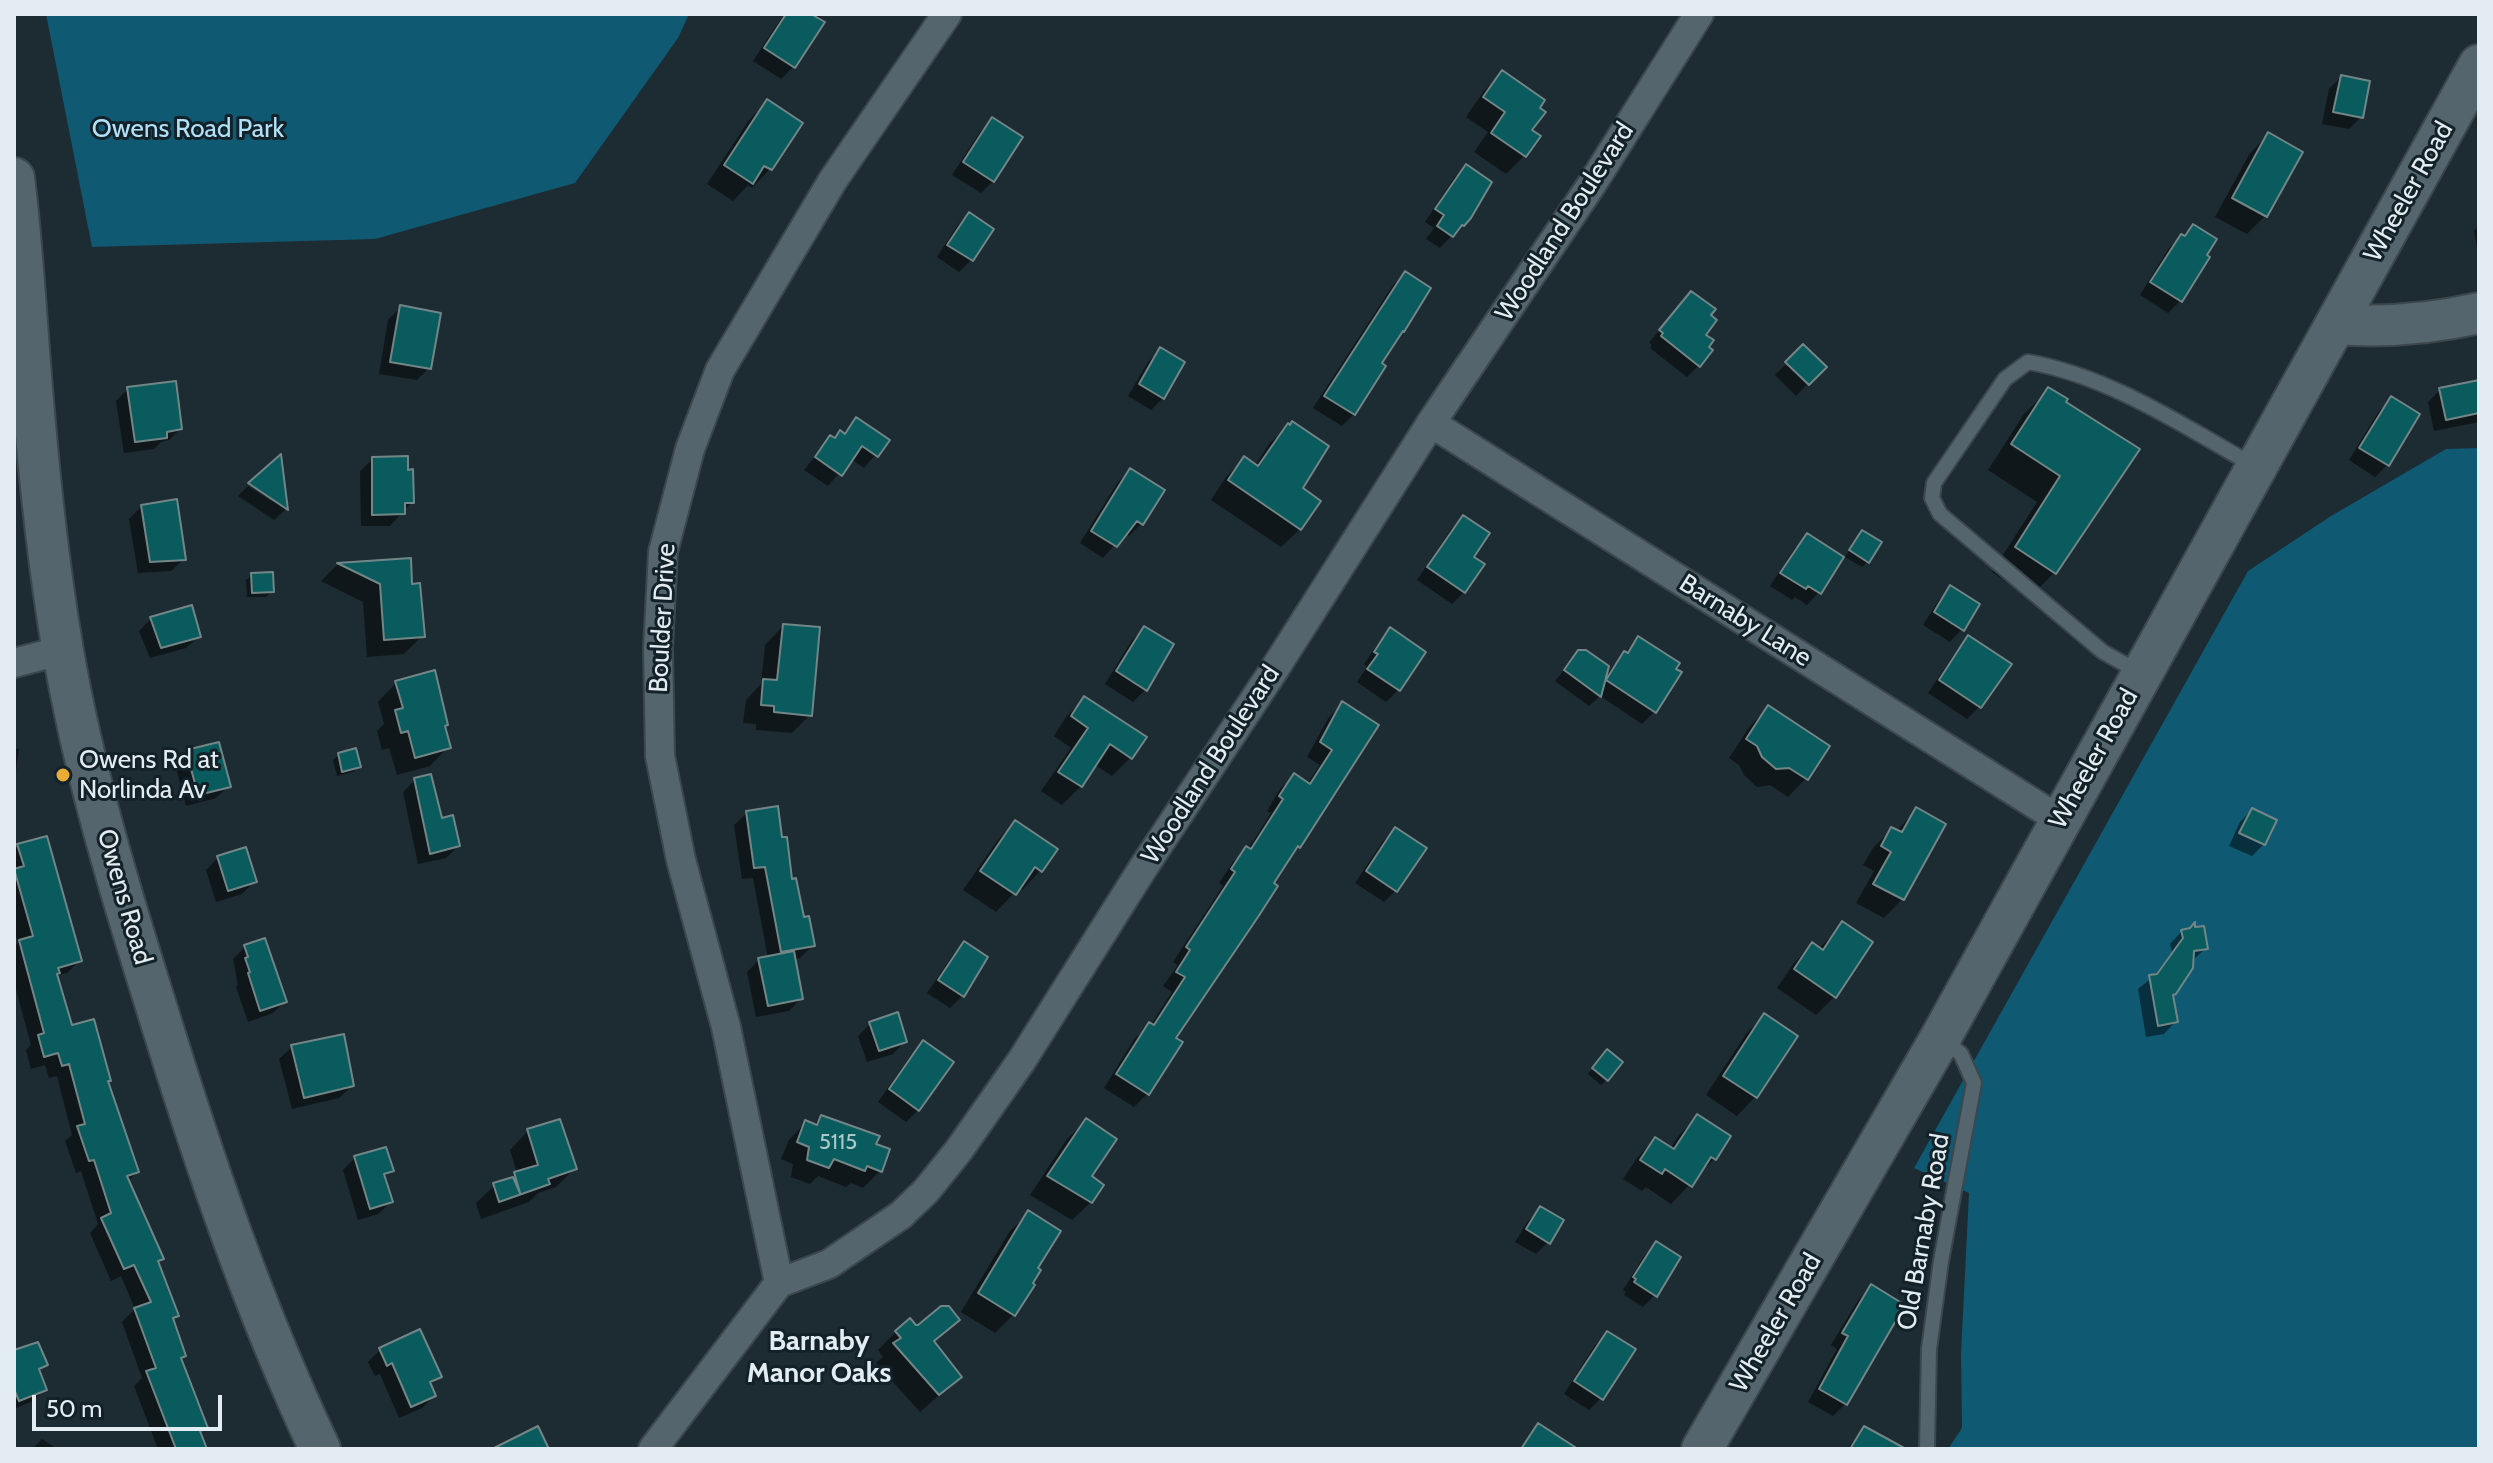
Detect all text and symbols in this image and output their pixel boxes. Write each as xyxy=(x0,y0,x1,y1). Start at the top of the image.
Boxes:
park label: Owens Road Park xyxy=(92,113,284,145)
street label: Woodland Boulevard xyxy=(1489,117,1641,327)
street label: Wheeler Road xyxy=(2358,117,2460,267)
street label: Boulder Drive xyxy=(644,542,682,694)
street label: Barnaby Lane xyxy=(1673,568,1817,674)
street label: Woodland Boulevard xyxy=(1135,660,1287,870)
street label: Wheeler Road xyxy=(2043,684,2145,834)
place label: Owens Rd at Norlinda Av xyxy=(79,744,219,806)
marker: Owens Rd at Norlinda Av xyxy=(54,766,72,784)
street label: Owens Road xyxy=(90,826,158,968)
house number: 5115 xyxy=(819,1130,857,1156)
street label: Old Barnaby Road xyxy=(1891,1131,1957,1333)
street label: Wheeler Road xyxy=(1724,1248,1828,1398)
district label: Barnaby Manor Oaks xyxy=(747,1325,891,1391)
scale bar xyxy=(36,1379,226,1429)
text: 50 m xyxy=(46,1394,102,1423)

